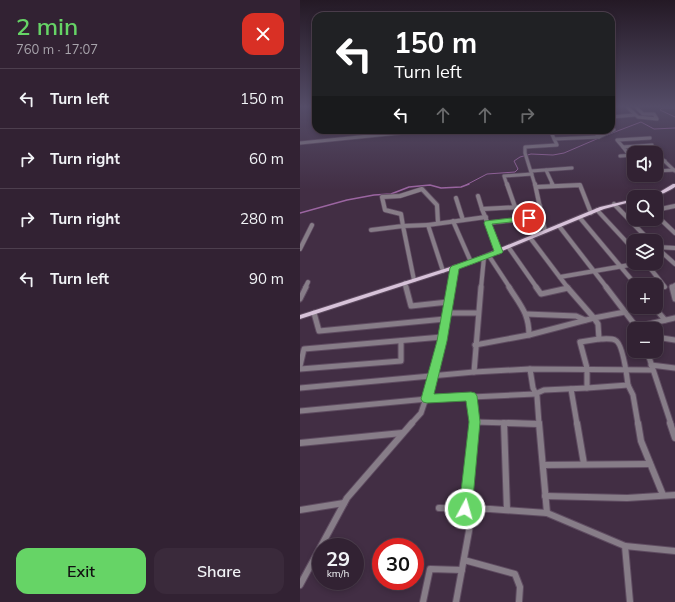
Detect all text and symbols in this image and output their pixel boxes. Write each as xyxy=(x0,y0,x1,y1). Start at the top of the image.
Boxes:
text: 2 min xyxy=(16,11,78,41)
button: close xyxy=(242,13,284,55)
text: 150 m xyxy=(394,25,477,60)
icon: left xyxy=(328,28,380,80)
text: 760 m · 17:07 xyxy=(16,41,98,57)
text: Turn left xyxy=(394,60,462,83)
icon: left xyxy=(16,88,38,110)
text: Turn left xyxy=(50,89,109,108)
text: 150 m xyxy=(240,89,284,108)
icon: left xyxy=(390,104,412,126)
icon: ahead xyxy=(432,104,454,126)
icon: ahead xyxy=(474,104,496,126)
icon: right xyxy=(516,104,538,126)
map controls xyxy=(627,146,663,358)
button: sound xyxy=(627,146,663,182)
icon: right xyxy=(16,148,38,170)
text: Turn right xyxy=(50,149,120,168)
text: 60 m xyxy=(249,149,284,168)
button: search xyxy=(627,190,663,226)
pin xyxy=(512,201,546,235)
icon: arrive xyxy=(518,207,540,229)
icon: right xyxy=(16,208,38,230)
text: Turn right xyxy=(50,209,120,228)
text: 280 m xyxy=(240,209,284,228)
button: layers xyxy=(627,234,663,270)
icon: left xyxy=(16,268,38,290)
text: Turn left xyxy=(50,269,109,288)
text: 90 m xyxy=(249,269,284,288)
button: + xyxy=(627,278,663,314)
button: − xyxy=(627,322,663,358)
position arrow xyxy=(444,488,486,530)
speed limit sign: 30 xyxy=(372,538,424,590)
text: 29 xyxy=(326,546,350,571)
button: Exit xyxy=(16,548,146,594)
button: Share xyxy=(154,548,284,594)
text: km/h xyxy=(327,567,349,580)

